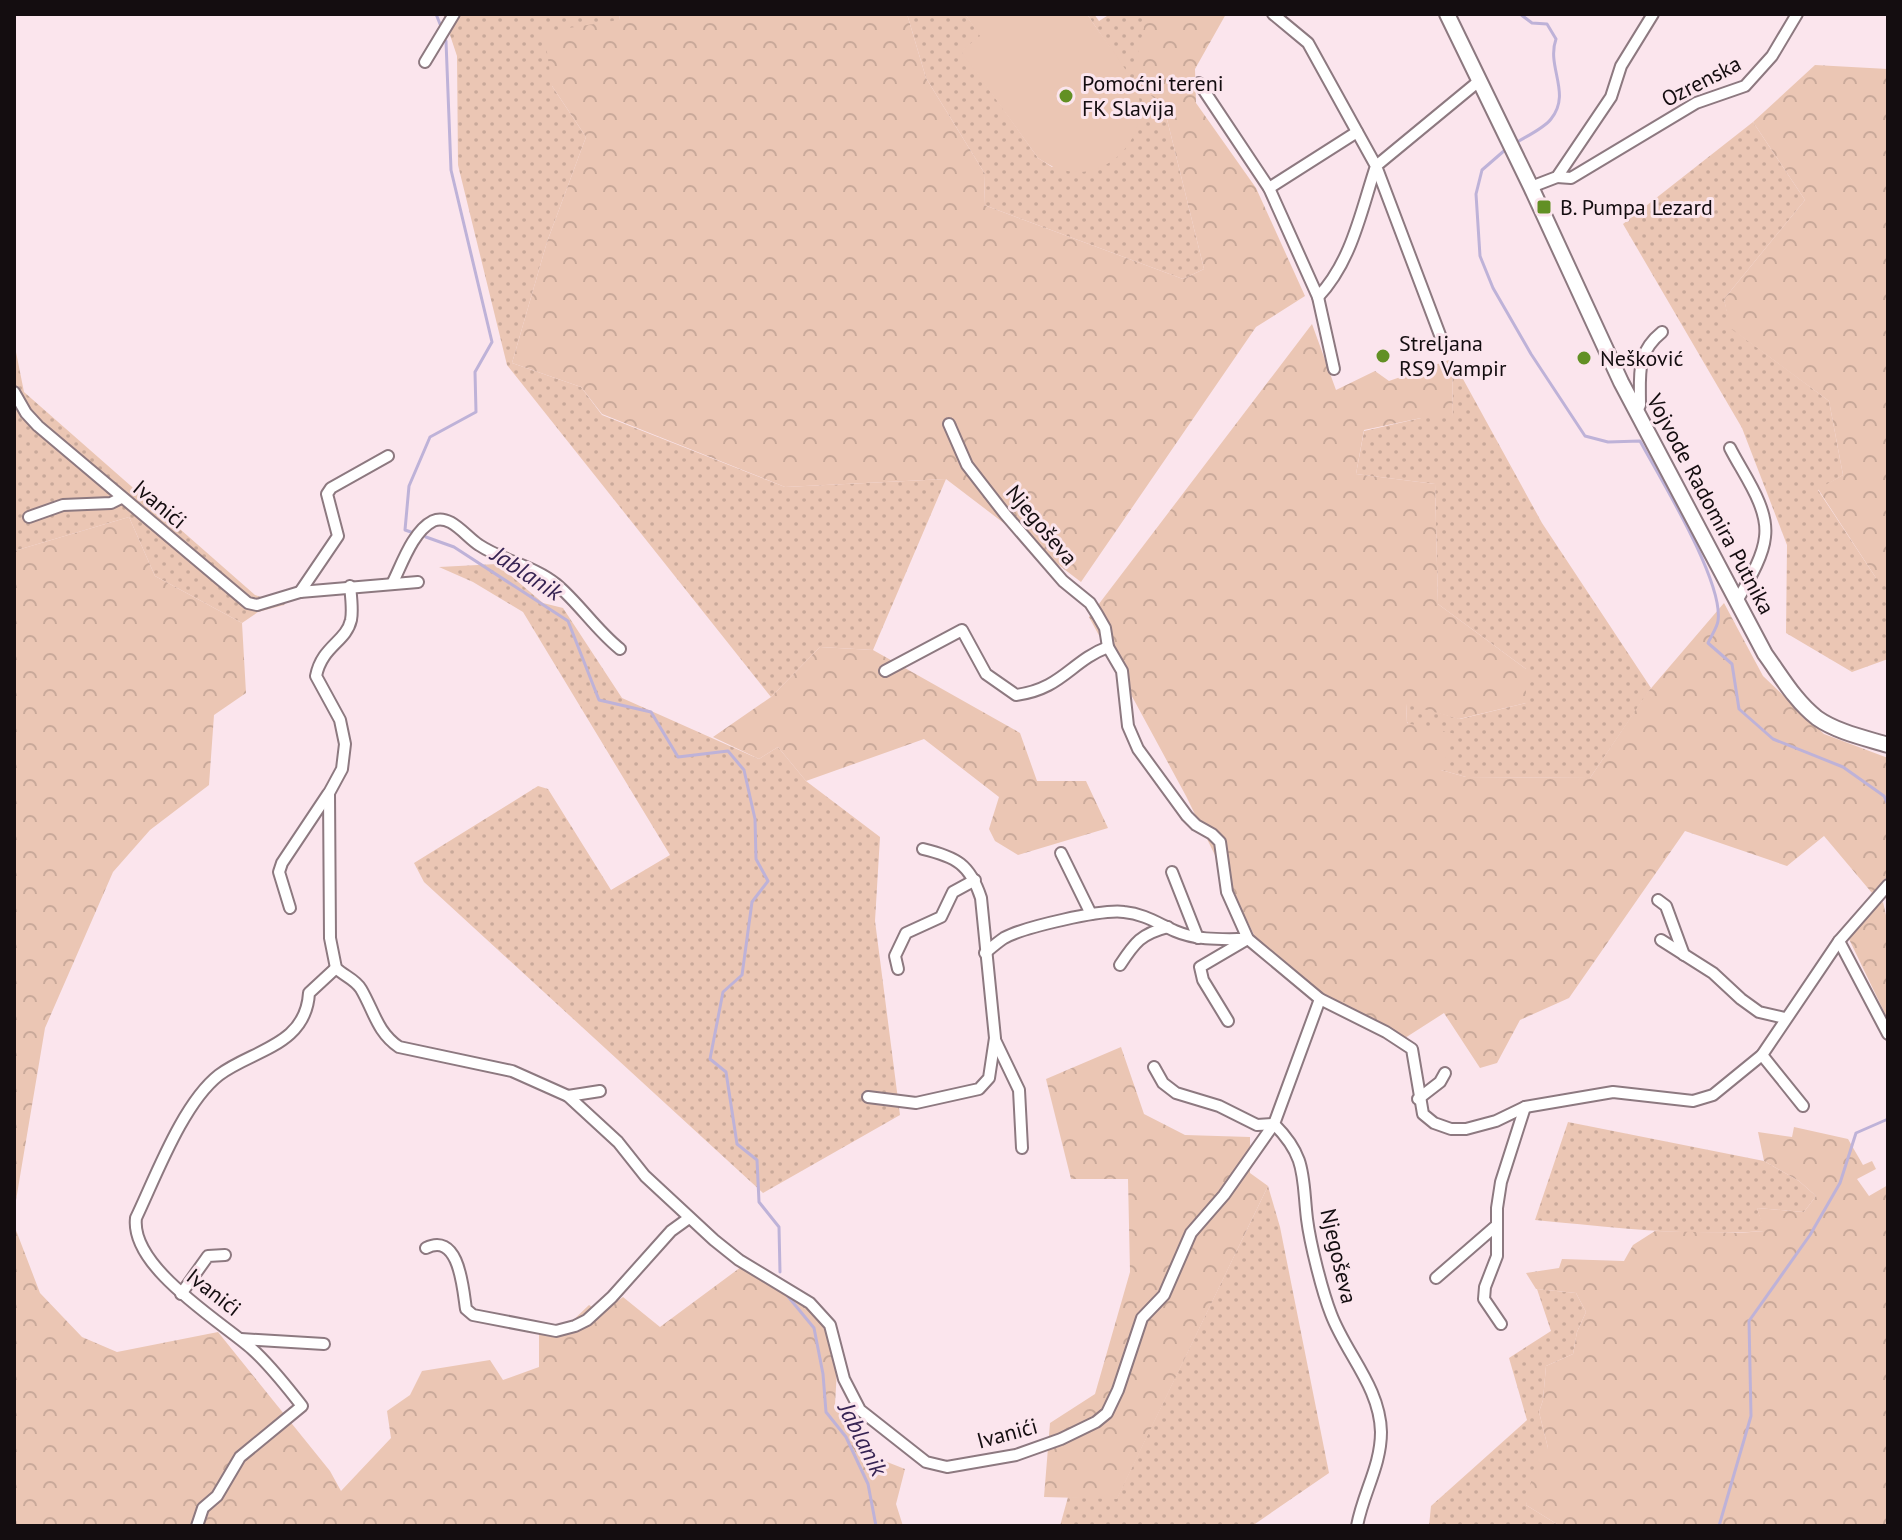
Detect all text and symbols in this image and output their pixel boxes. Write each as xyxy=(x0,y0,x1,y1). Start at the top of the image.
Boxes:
street label: Ozrenska xyxy=(1656,49,1746,113)
place label: Pomoćni tereni FK Slavija xyxy=(1082,69,1224,122)
marker: Pomoćni tereni FK Slavija xyxy=(1057,87,1075,105)
place label: B. Pumpa Lezard xyxy=(1560,193,1713,221)
marker: B. Pumpa Lezard xyxy=(1535,198,1553,216)
place label: Streljana RS9 Vampir xyxy=(1399,329,1507,382)
place label: Nešković xyxy=(1600,344,1684,372)
marker: Streljana RS9 Vampir xyxy=(1374,347,1392,365)
marker: Nešković xyxy=(1575,349,1593,367)
street label: Vojvode Radomira Putnika xyxy=(1641,388,1781,619)
street label: Ivanići xyxy=(127,473,193,535)
street label: Njegoševa xyxy=(1000,479,1084,571)
water label: Jablanik xyxy=(484,538,569,608)
street label: Njegoševa xyxy=(1314,1206,1364,1306)
street label: Ivanići xyxy=(181,1262,247,1322)
water label: Jablanik xyxy=(830,1395,895,1482)
street label: Ivanići xyxy=(974,1411,1040,1455)

